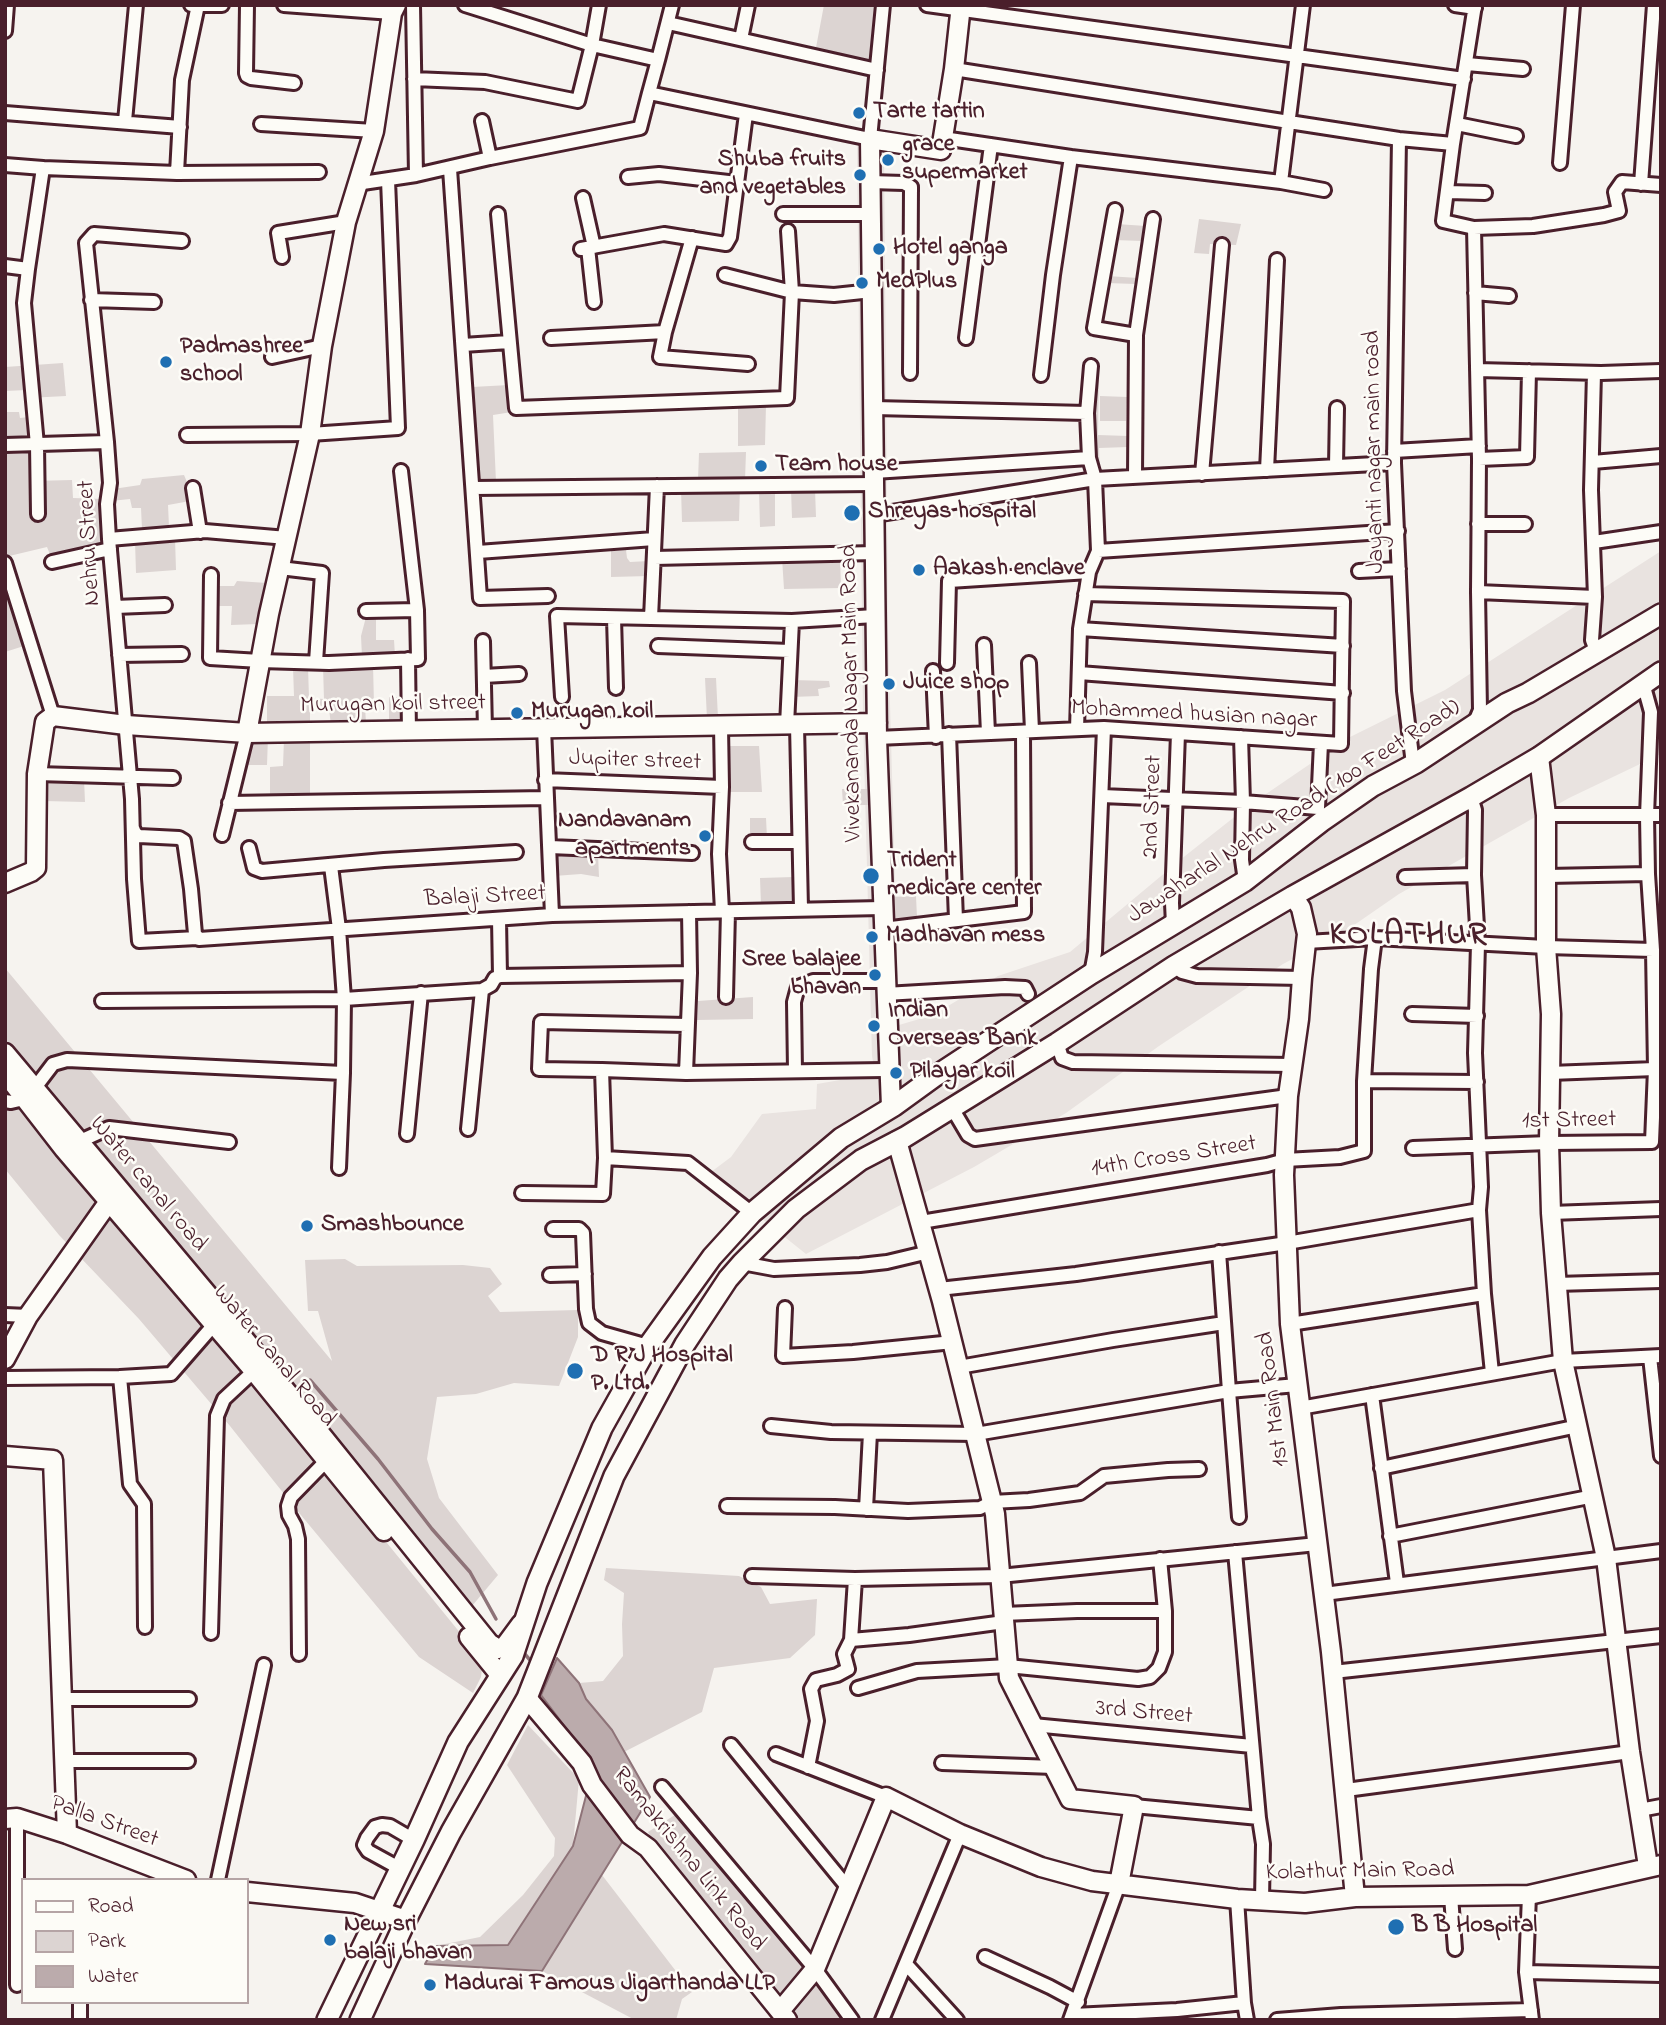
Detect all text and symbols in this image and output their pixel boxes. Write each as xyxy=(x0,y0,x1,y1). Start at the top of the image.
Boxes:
place label: Tarte tartin xyxy=(873,99,985,127)
marker: Tarte tartin xyxy=(851,105,867,121)
place label: grace supermarket xyxy=(902,132,1027,188)
place label: Shuba fruits and vegetables xyxy=(699,147,846,203)
marker: grace supermarket xyxy=(880,152,896,168)
marker: Shuba fruits and vegetables xyxy=(852,167,868,183)
place label: Hotel ganga xyxy=(893,235,1008,263)
marker: Hotel ganga xyxy=(871,241,887,257)
place label: MedPlus xyxy=(876,269,957,297)
marker: MedPlus xyxy=(854,275,870,291)
street label: Jayanti nagar main road xyxy=(1359,330,1393,574)
place label: Padmashree school xyxy=(180,334,303,390)
marker: Padmashree school xyxy=(158,354,174,370)
place label: Team house xyxy=(775,452,898,480)
marker: Team house xyxy=(753,458,769,474)
street label: Nehru Street xyxy=(73,479,109,607)
place label: Shreyas hospital xyxy=(868,499,1036,527)
marker: Shreyas hospital xyxy=(842,503,862,523)
street label: Vivekananda Nagar Main Road xyxy=(836,544,870,842)
place label: Aakash enclave xyxy=(933,556,1085,584)
marker: Aakash enclave xyxy=(911,562,927,578)
place label: Juice shop xyxy=(903,670,1009,698)
marker: Juice shop xyxy=(881,676,897,692)
street label: Murugan koil street xyxy=(300,690,486,722)
street label: Mohammed husian nagar xyxy=(1070,695,1318,737)
street label: Jawaharlal Nehru Road (100 Feet Road) xyxy=(1123,695,1467,931)
place label: Murugan koil xyxy=(531,699,653,727)
marker: Murugan koil xyxy=(509,705,525,721)
street label: Jupiter street xyxy=(568,745,702,779)
street label: 2nd Street xyxy=(1138,755,1170,859)
place label: Nandavanam apartments xyxy=(558,808,691,864)
marker: Nandavanam apartments xyxy=(697,828,713,844)
place label: Trident medicare center xyxy=(887,848,1041,904)
marker: Trident medicare center xyxy=(861,866,881,886)
street label: Balaji Street xyxy=(423,880,547,916)
district label: KOLATHUR xyxy=(1331,919,1487,957)
place label: Madhavan mess xyxy=(886,923,1045,951)
marker: Madhavan mess xyxy=(864,929,880,945)
place label: Sree balajee bhavan xyxy=(742,947,861,1003)
marker: Sree balajee bhavan xyxy=(867,967,883,983)
place label: Indian Overseas Bank xyxy=(888,998,1038,1054)
marker: Indian Overseas Bank xyxy=(866,1018,882,1034)
place label: Pilayar koil xyxy=(910,1059,1015,1087)
marker: Pilayar koil xyxy=(888,1065,904,1081)
street label: 1st Street xyxy=(1522,1107,1616,1137)
street label: Water canal road xyxy=(82,1111,212,1259)
street label: 14th Cross Street xyxy=(1089,1131,1259,1185)
place label: Smashbounce xyxy=(321,1212,464,1240)
marker: Smashbounce xyxy=(299,1218,315,1234)
street label: Water Canal Road xyxy=(205,1280,341,1434)
street label: 1st Main Road xyxy=(1252,1330,1298,1468)
place label: D R J Hospital P. Ltd. xyxy=(591,1343,733,1399)
marker: D R J Hospital P. Ltd. xyxy=(565,1361,585,1381)
street label: 3rd Street xyxy=(1094,1695,1194,1733)
street label: Ramakrishna Link Road xyxy=(605,1762,771,1958)
street label: Palla Street xyxy=(46,1790,162,1856)
street label: Kolathur Main Road xyxy=(1265,1857,1455,1889)
legend xyxy=(21,1878,248,2004)
text: Road xyxy=(88,1892,134,1922)
place label: New sri balaji bhavan xyxy=(344,1912,472,1968)
place label: B B Hospital xyxy=(1412,1913,1537,1941)
marker: B B Hospital xyxy=(1386,1917,1406,1937)
text: Park xyxy=(88,1927,126,1957)
marker: New sri balaji bhavan xyxy=(322,1932,338,1948)
text: Water xyxy=(88,1962,139,1992)
place label: Madurai Famous Jigarthanda LLP xyxy=(444,1971,775,1999)
marker: Madurai Famous Jigarthanda LLP xyxy=(422,1977,438,1993)

